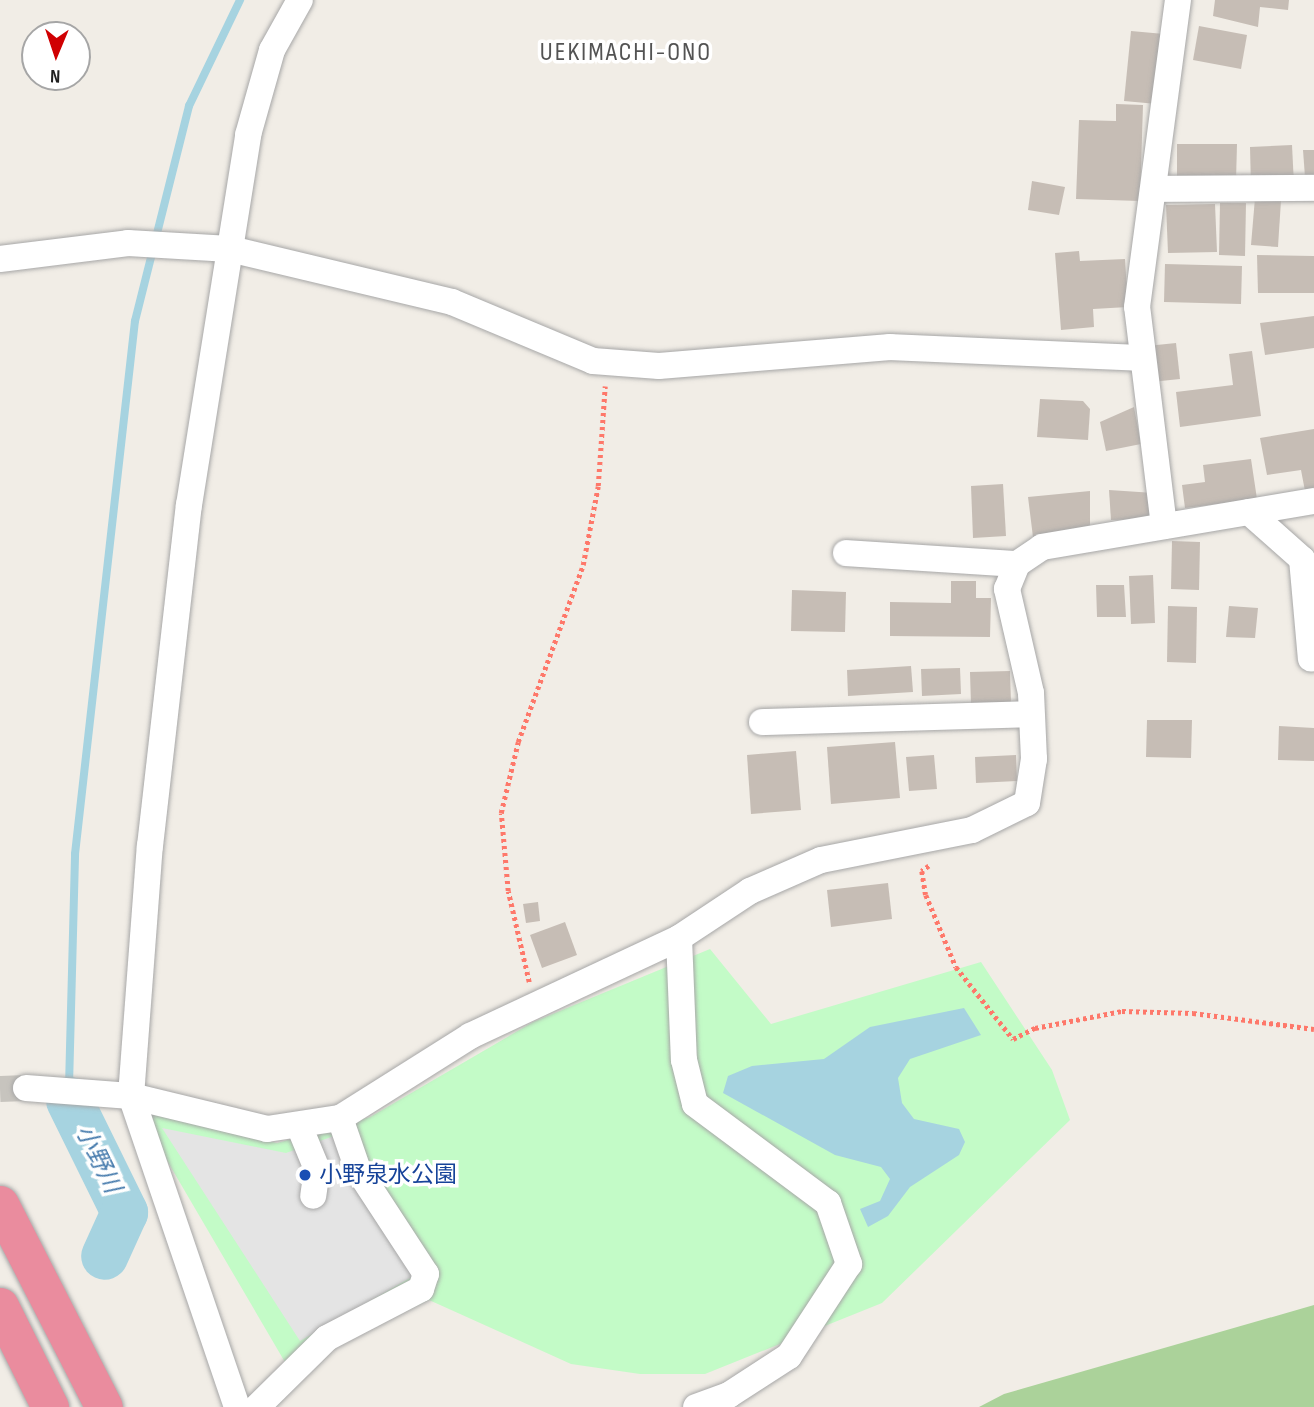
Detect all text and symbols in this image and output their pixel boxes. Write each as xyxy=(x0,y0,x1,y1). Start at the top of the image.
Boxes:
north arrow xyxy=(21,21,91,91)
district label: UEKIMACHI-ONO xyxy=(541,37,711,69)
text: N xyxy=(50,64,61,87)
water label: 小野川 xyxy=(69,1120,127,1198)
place label: 小野泉水公園 xyxy=(319,1161,457,1189)
marker: 小野泉水公園 xyxy=(297,1167,313,1183)

